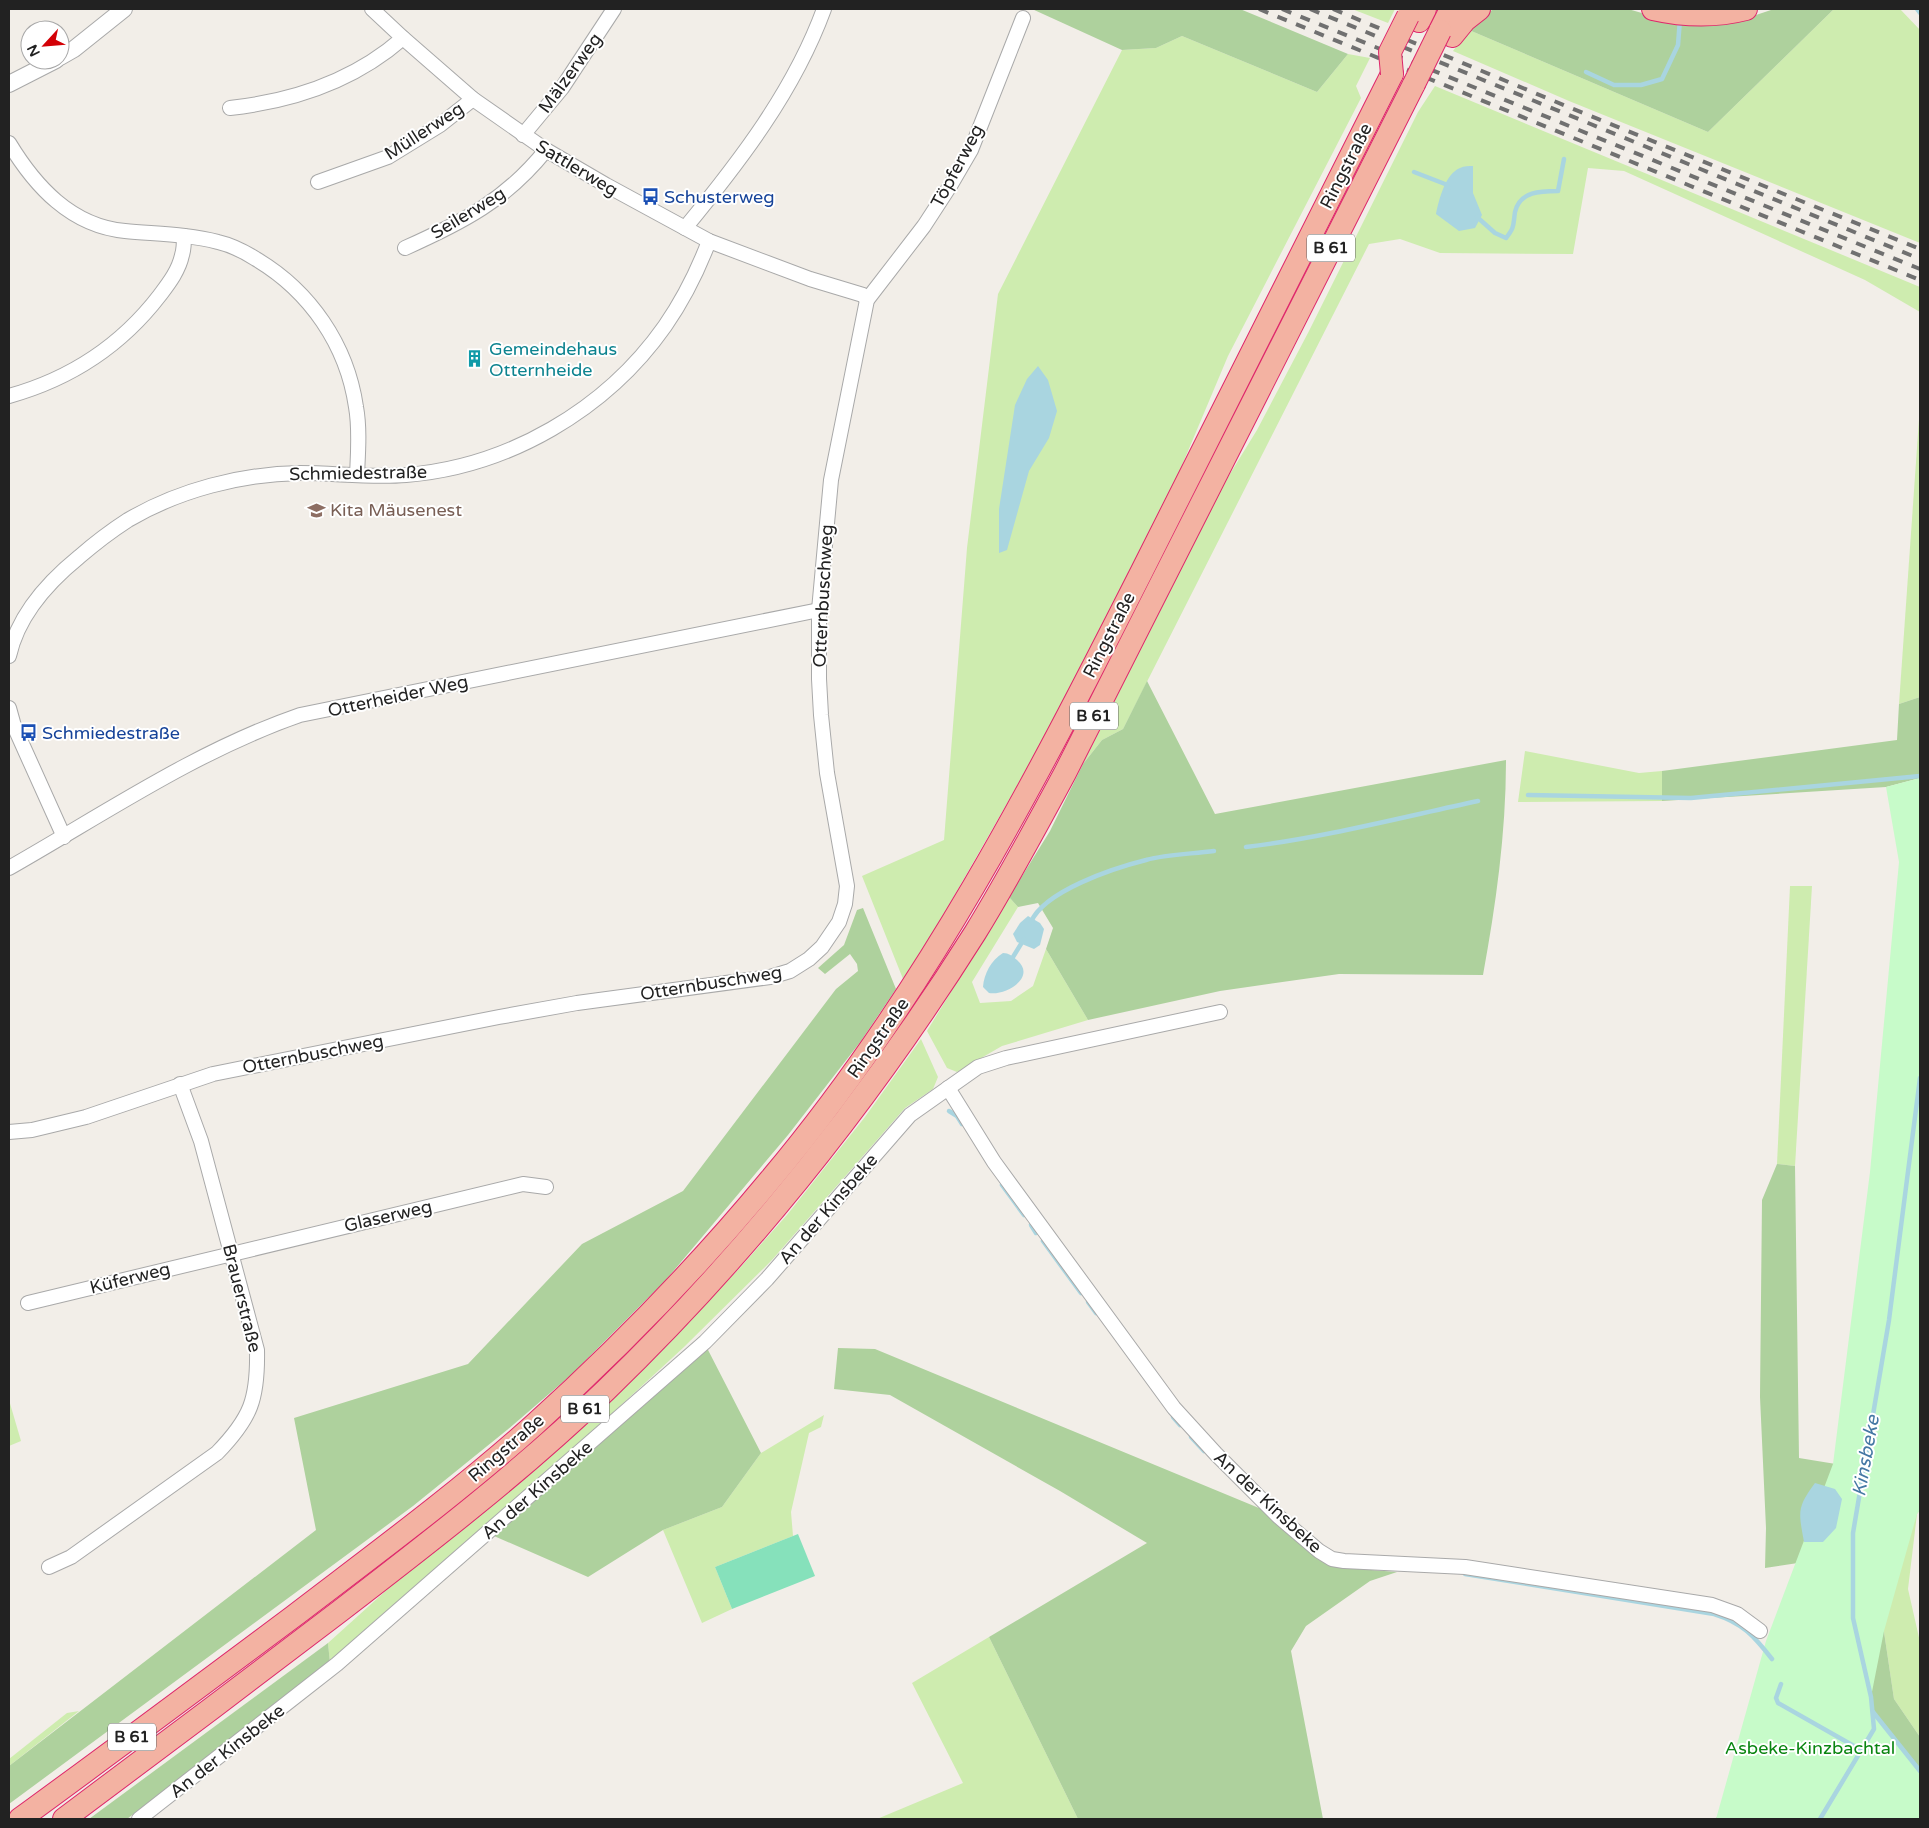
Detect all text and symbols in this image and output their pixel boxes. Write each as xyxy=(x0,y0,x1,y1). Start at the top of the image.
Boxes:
north arrow xyxy=(20,20,70,70)
street label: Mälzerweg xyxy=(534,29,606,117)
text: N xyxy=(24,42,44,59)
street label: Müllerweg xyxy=(380,97,468,165)
street label: Ringstraße xyxy=(1315,119,1377,213)
street label: Töpferweg xyxy=(926,121,988,211)
street label: Sattlerweg xyxy=(532,135,622,201)
street label: Seilerweg xyxy=(427,182,509,244)
place label: Schusterweg xyxy=(664,186,775,208)
bus stop icon: Schusterweg xyxy=(640,187,660,207)
road number: B 61 xyxy=(1307,234,1355,262)
place label: Gemeindehaus Otternheide xyxy=(489,338,617,381)
building icon: Gemeindehaus Otternheide xyxy=(465,349,485,369)
street label: Schmiedestraße xyxy=(289,461,427,485)
place label: Kita Mäusenest xyxy=(330,499,462,521)
school or university icon: Kita Mäusenest xyxy=(306,500,326,520)
street label: Otternbuschweg xyxy=(808,524,838,668)
street label: Ringstraße xyxy=(1078,588,1140,682)
street label: Otterheider Weg xyxy=(326,670,470,722)
road number: B 61 xyxy=(1070,702,1118,729)
place label: Schmiedestraße xyxy=(42,722,180,744)
bus stop icon: Schmiedestraße xyxy=(18,723,38,743)
street label: Otternbuschweg xyxy=(638,961,784,1005)
street label: Ringstraße xyxy=(842,994,914,1082)
street label: Otternbuschweg xyxy=(241,1030,385,1078)
street label: An der Kinsbeke xyxy=(774,1149,882,1269)
street label: Glaserweg xyxy=(342,1195,434,1237)
street label: Brauerstraße xyxy=(218,1242,266,1354)
street label: Küferweg xyxy=(87,1257,173,1299)
road number: B 61 xyxy=(561,1396,609,1422)
street label: Ringstraße xyxy=(464,1409,548,1487)
water label: Kinsbeke xyxy=(1848,1413,1884,1498)
street label: An der Kinsbeke xyxy=(477,1436,597,1544)
street label: An der Kinsbeke xyxy=(1209,1446,1327,1558)
street label: An der Kinsbeke xyxy=(165,1699,289,1803)
road number: B 61 xyxy=(108,1724,156,1750)
park label: Asbeke-Kinzbachtal xyxy=(1725,1737,1895,1759)

